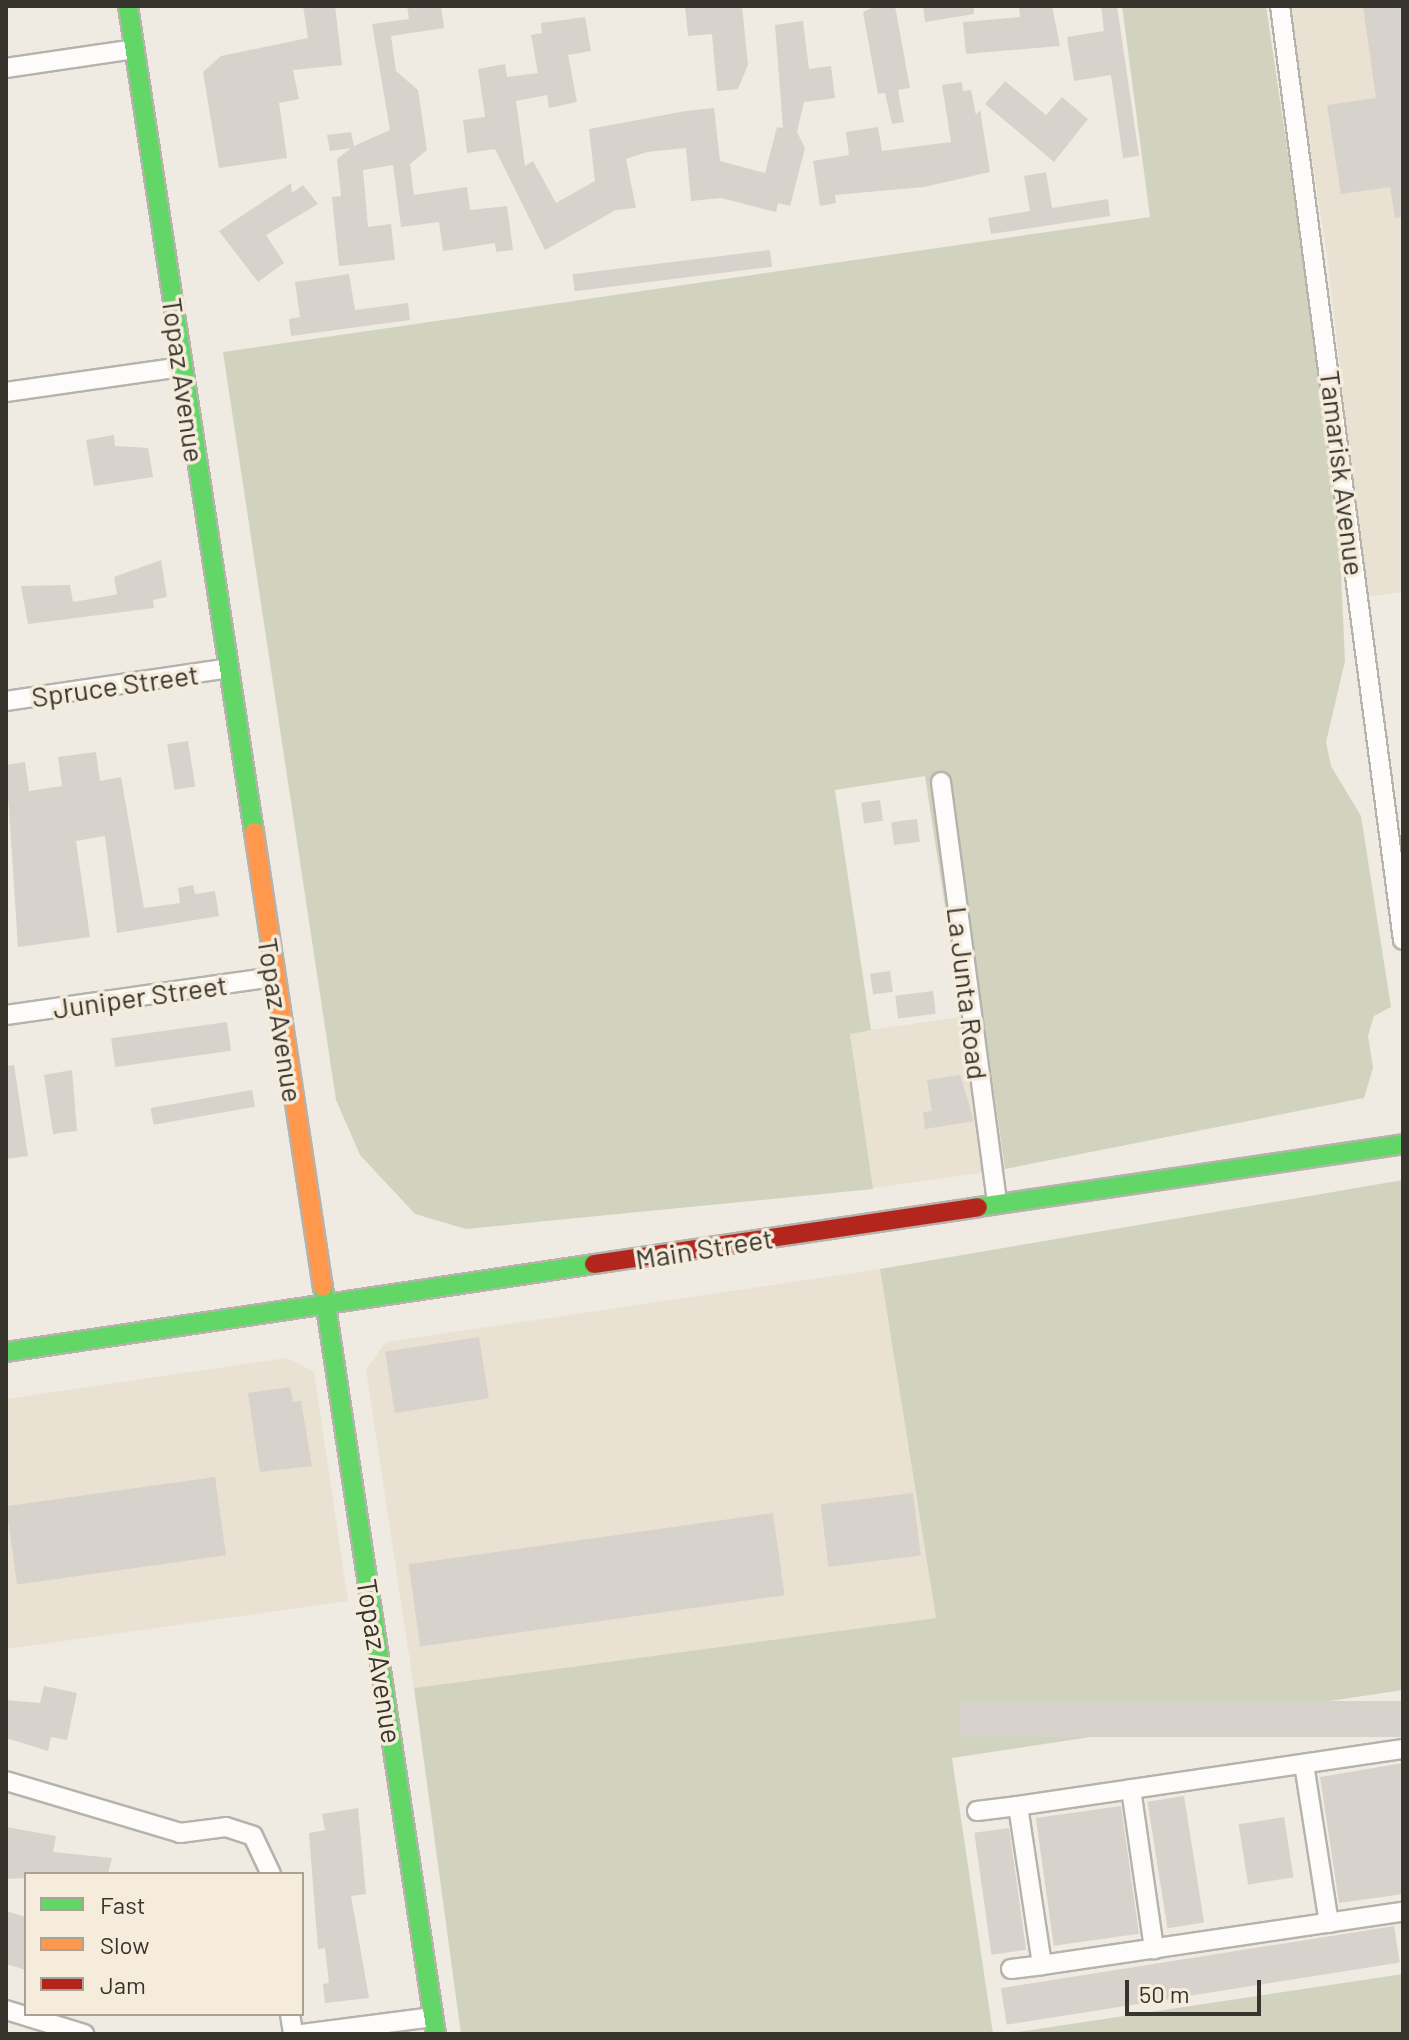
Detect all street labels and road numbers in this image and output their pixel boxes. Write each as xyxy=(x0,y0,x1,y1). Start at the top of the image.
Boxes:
street label: Topaz Avenue xyxy=(156,295,212,465)
street label: Tamarisk Avenue xyxy=(1314,368,1372,578)
street label: Spruce Street xyxy=(29,657,201,713)
street label: La Junta Road xyxy=(941,905,995,1081)
street label: Topaz Avenue xyxy=(251,935,311,1105)
street label: Juniper Street xyxy=(51,967,229,1025)
street label: Main Street xyxy=(633,1221,775,1275)
street label: Topaz Avenue xyxy=(350,1576,410,1746)

